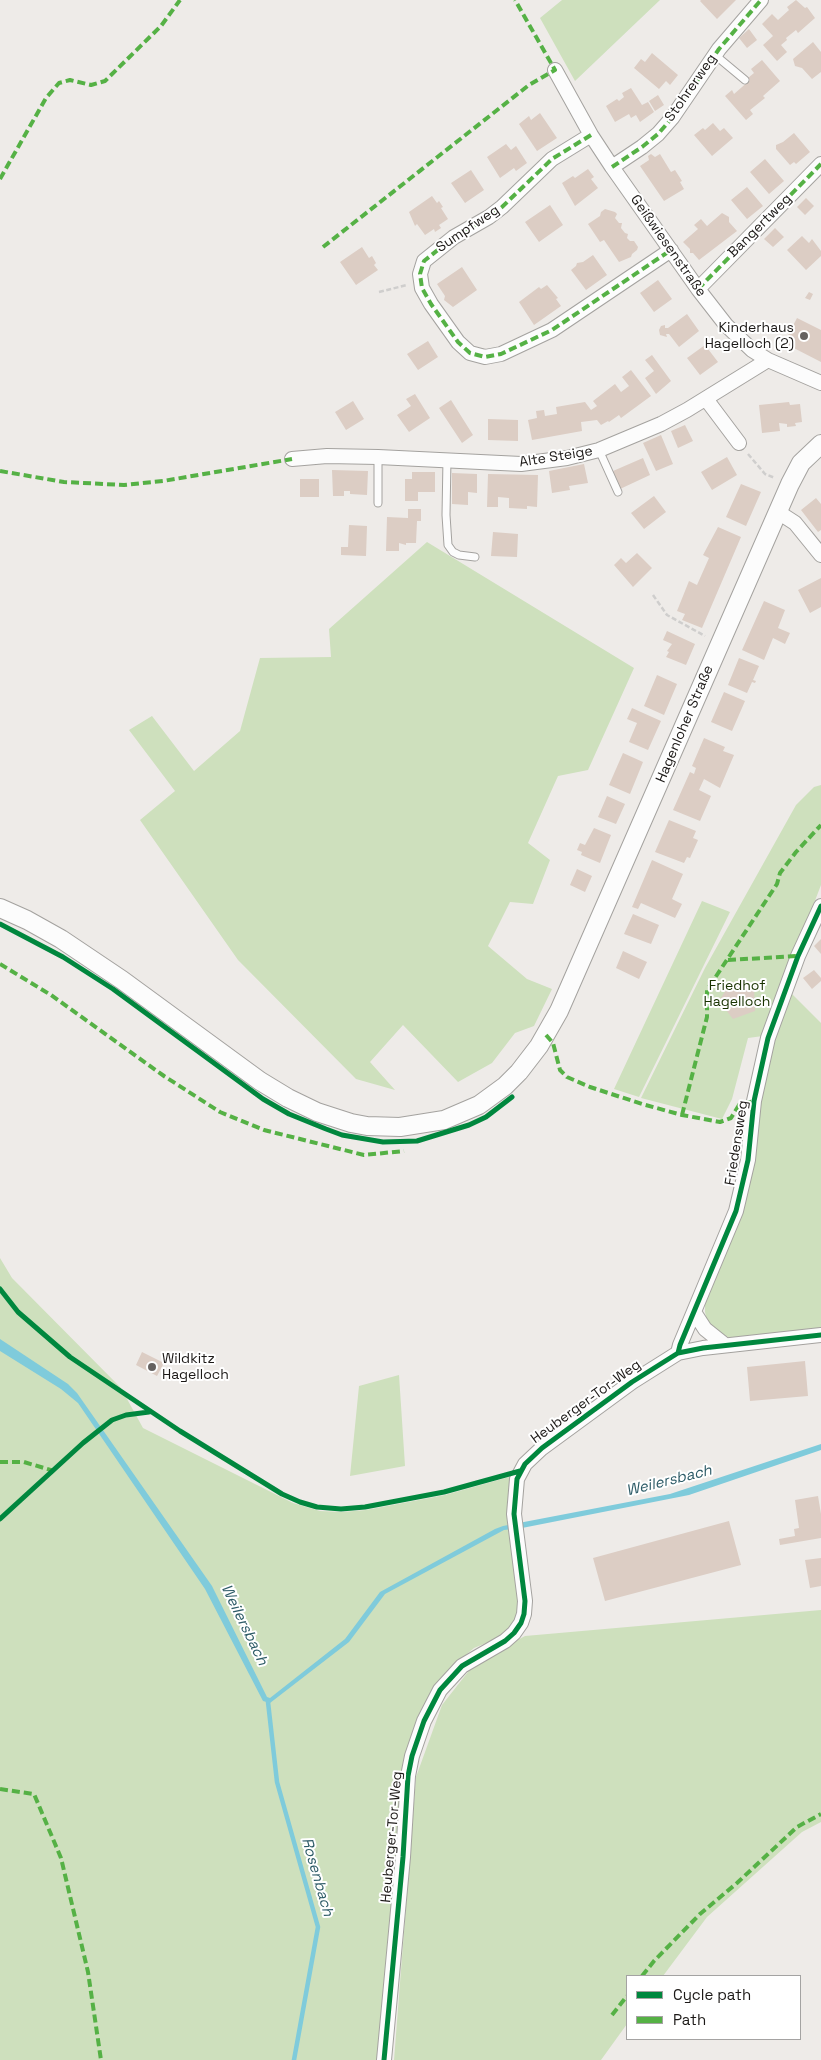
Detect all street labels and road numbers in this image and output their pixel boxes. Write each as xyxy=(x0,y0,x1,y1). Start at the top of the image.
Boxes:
street label: Stohrerweg xyxy=(661,51,721,125)
street label: Bangertweg xyxy=(725,191,795,261)
street label: Geißwiesenstraße xyxy=(627,192,709,300)
street label: Sumpfweg xyxy=(433,202,503,256)
street label: Alte Steige xyxy=(518,443,594,471)
street label: Hagenloher Straße xyxy=(653,663,717,785)
street label: Friedensweg xyxy=(722,1099,752,1187)
street label: Heuberger-Tor-Weg xyxy=(528,1356,644,1448)
street label: Heuberger-Tor-Weg xyxy=(378,1771,406,1903)

